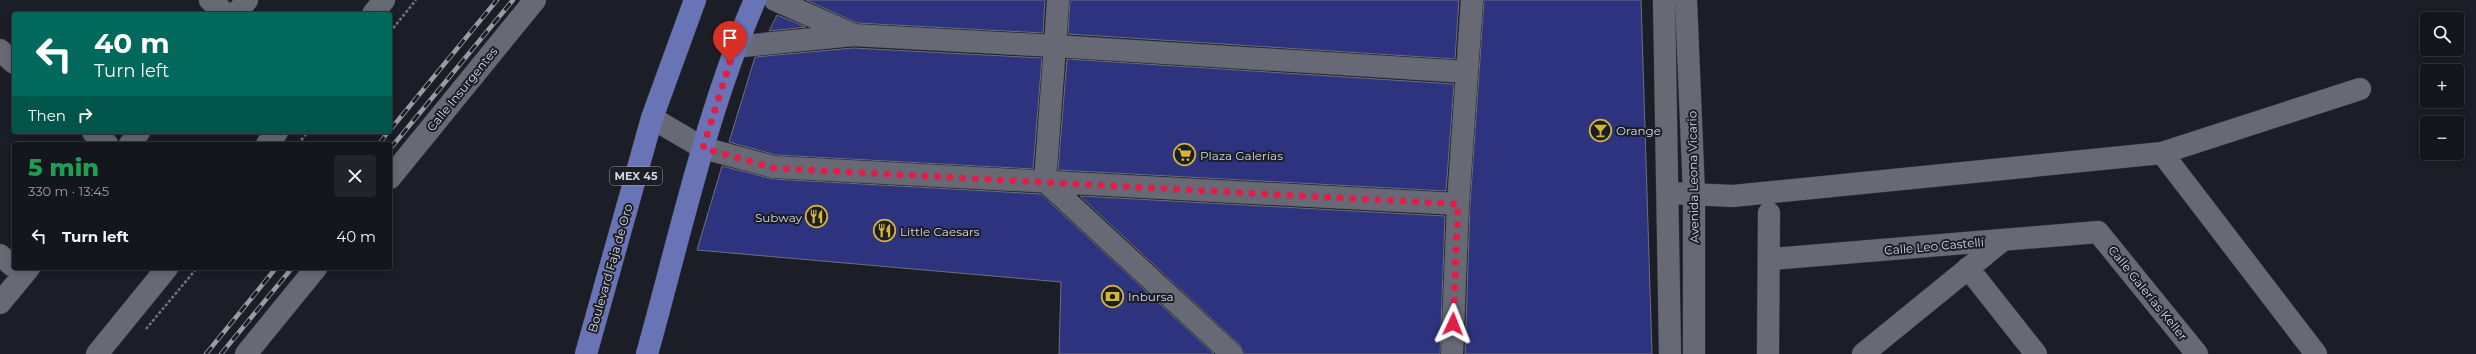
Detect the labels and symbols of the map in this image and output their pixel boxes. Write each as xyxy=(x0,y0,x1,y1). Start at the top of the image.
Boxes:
pin xyxy=(713,21,747,62)
street label: Calle Insurgentes xyxy=(423,44,501,134)
street label: Avenida Leona Vicario xyxy=(1684,111,1702,243)
bar icon: Orange xyxy=(1587,117,1613,143)
place label: Orange xyxy=(1616,123,1661,138)
supermarket icon: Plaza Galerías xyxy=(1172,142,1198,168)
place label: Plaza Galerías xyxy=(1200,148,1283,163)
road number: MEX 45 xyxy=(610,167,662,185)
street label: Boulevard Faja de Oro xyxy=(584,202,636,334)
restaurant icon: Subway xyxy=(804,204,830,230)
place label: Subway xyxy=(755,210,802,225)
restaurant icon: Little Caesars xyxy=(872,218,898,244)
place label: Little Caesars xyxy=(900,224,980,239)
street label: Calle Leo Castellí xyxy=(1883,234,1985,258)
street label: Calle Galerías Keller xyxy=(2105,243,2191,343)
bank icon: Inbursa xyxy=(1099,283,1125,309)
place label: Inbursa xyxy=(1128,289,1174,304)
position arrow xyxy=(1432,303,1474,345)

